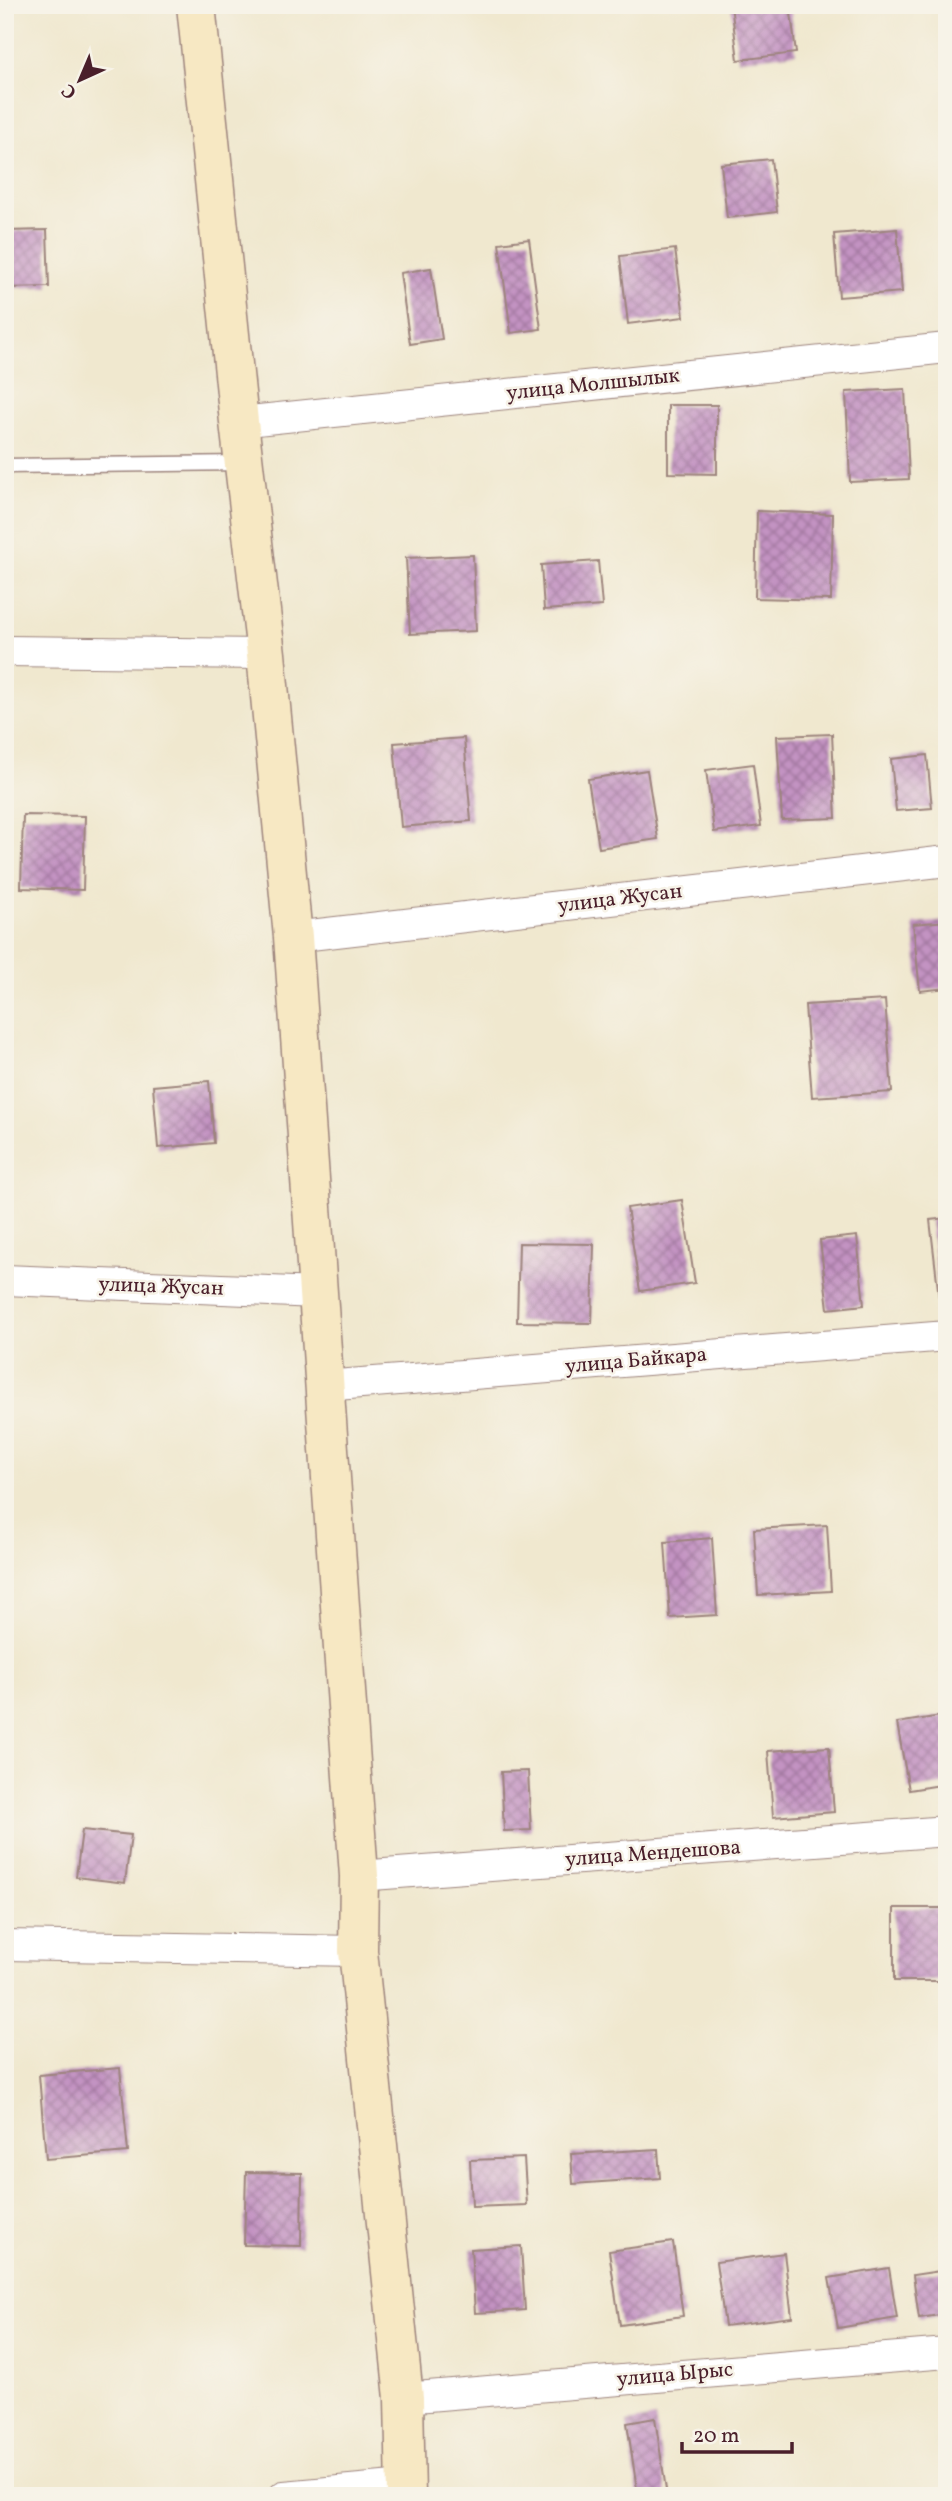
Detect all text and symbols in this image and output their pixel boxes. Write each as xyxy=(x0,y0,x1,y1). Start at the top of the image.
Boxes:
north arrow xyxy=(46,46,116,116)
text: С xyxy=(56,77,83,104)
street label: улица Молшылык xyxy=(505,361,681,409)
street label: улица Жусан xyxy=(556,877,684,921)
street label: улица Жусан xyxy=(98,1270,224,1304)
street label: улица Байкара xyxy=(564,1340,708,1382)
street label: улица Мендешова xyxy=(564,1833,742,1875)
street label: улица Ырыс xyxy=(616,2355,734,2395)
scale bar xyxy=(682,2410,793,2454)
text: 20 m xyxy=(693,2422,739,2451)

